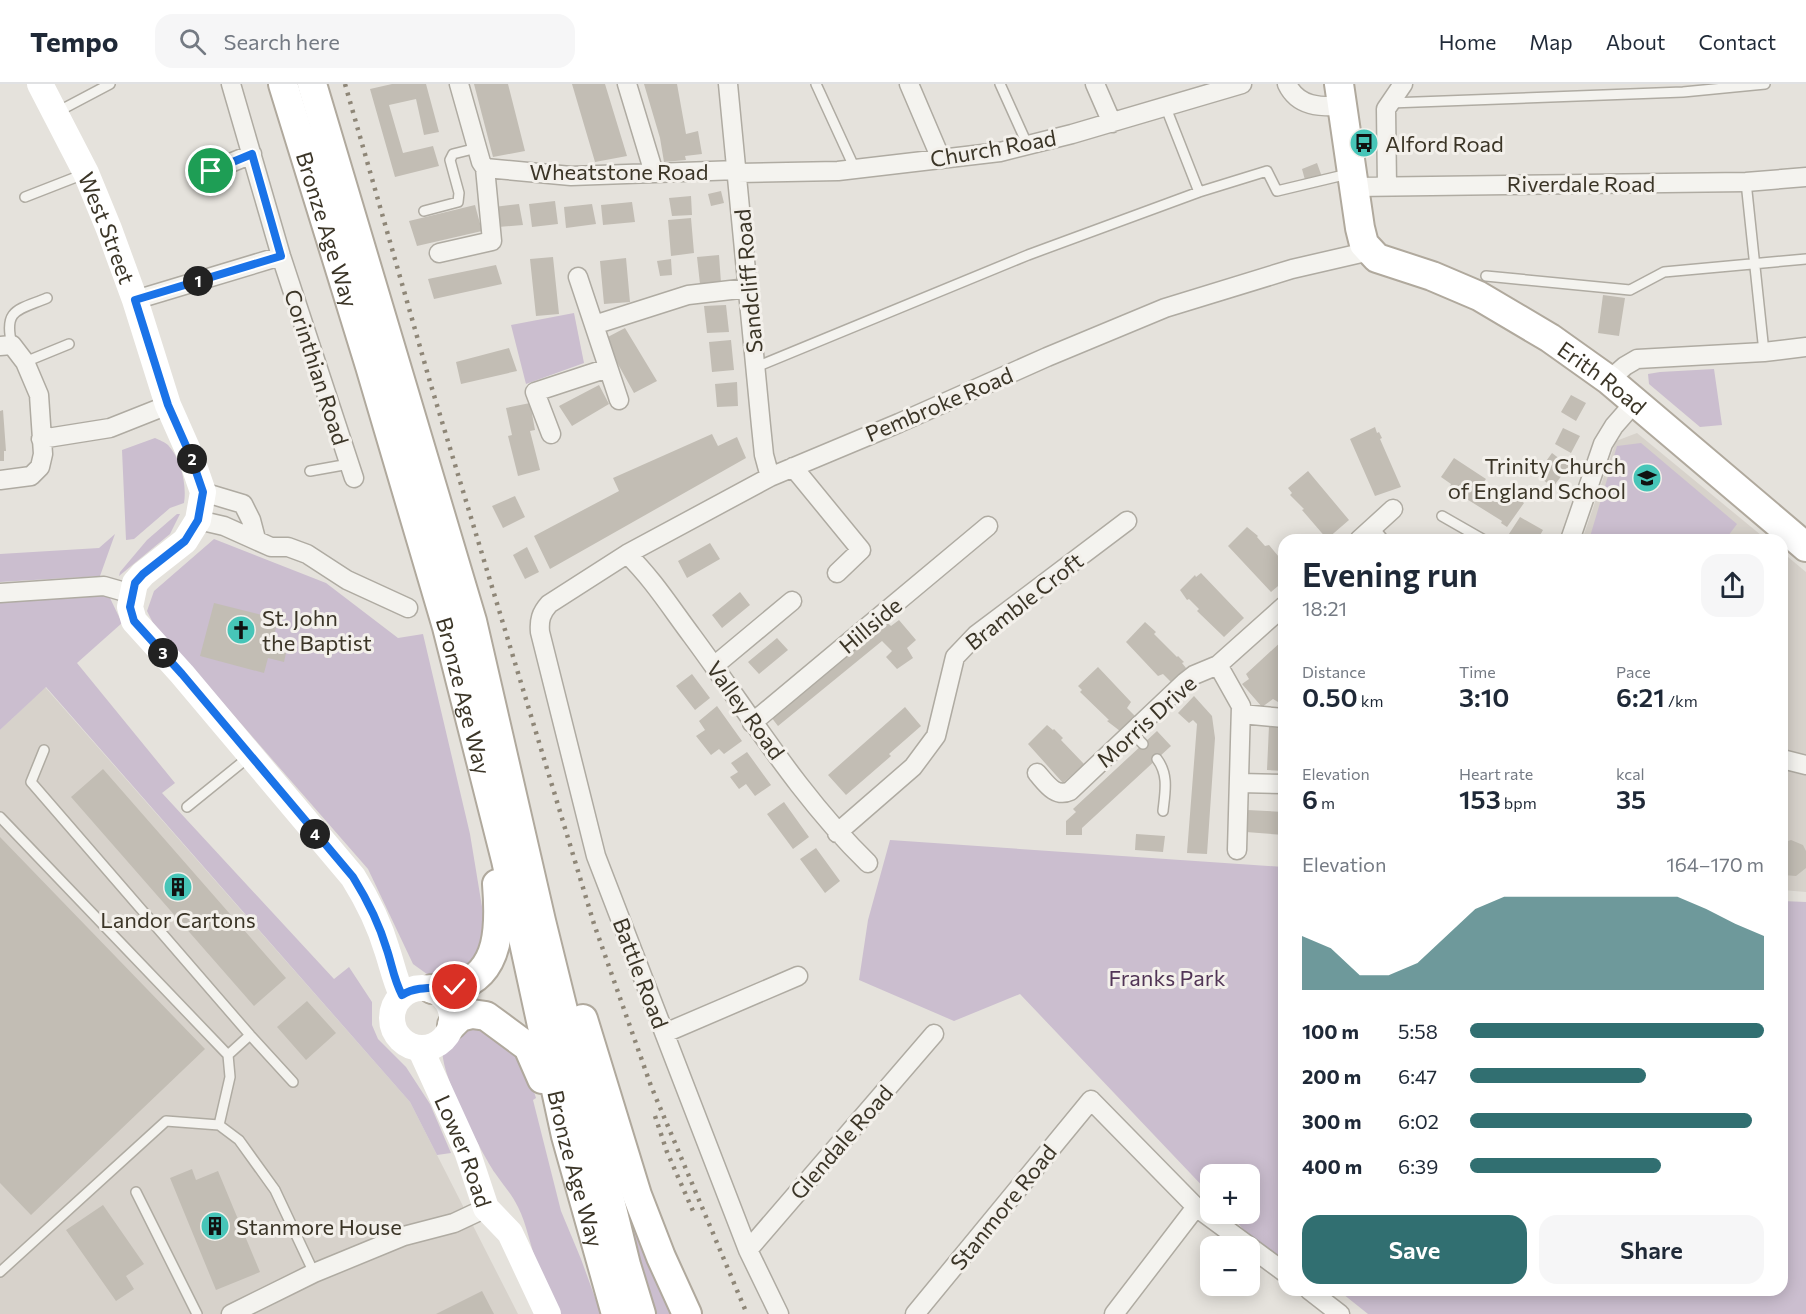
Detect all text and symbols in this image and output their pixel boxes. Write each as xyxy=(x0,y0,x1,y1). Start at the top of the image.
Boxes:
search box xyxy=(155,14,575,68)
text: Tempo xyxy=(30,24,119,58)
icon: search xyxy=(176,25,209,58)
text: Search here xyxy=(224,28,340,55)
text: Home xyxy=(1439,29,1496,54)
text: Map xyxy=(1529,29,1573,54)
text: About xyxy=(1606,29,1665,54)
text: Contact xyxy=(1698,29,1776,54)
street label: Church Road xyxy=(928,124,1058,172)
bus stop icon: Alford Road xyxy=(1348,127,1380,159)
place label: Alford Road xyxy=(1385,130,1504,157)
pin xyxy=(185,145,236,196)
street label: Bronze Age Way xyxy=(291,148,364,310)
icon: arrive xyxy=(194,154,227,187)
street label: Wheatstone Road xyxy=(530,158,708,185)
street label: West Street xyxy=(73,168,141,287)
street label: Riverdale Road xyxy=(1507,170,1655,197)
street label: Sandcliff Road xyxy=(728,208,768,354)
pin: 1 xyxy=(183,266,213,296)
text: 1 xyxy=(194,271,202,290)
street label: Corinthian Road xyxy=(279,286,355,448)
street label: Erith Road xyxy=(1553,335,1652,420)
street label: Pembroke Road xyxy=(861,361,1017,447)
pin: 2 xyxy=(177,444,207,474)
text: 2 xyxy=(187,449,197,468)
place label: Trinity Church of England School xyxy=(1448,452,1626,504)
school or university icon: Trinity Church of England School xyxy=(1631,462,1663,494)
street label: Bramble Croft xyxy=(960,547,1088,655)
text: Evening run xyxy=(1302,553,1478,594)
button: share xyxy=(1701,554,1764,617)
street label: Hillside xyxy=(833,591,907,659)
text: 18:21 xyxy=(1302,596,1347,620)
place label: St. John the Baptist xyxy=(262,604,372,656)
church icon: St. John the Baptist xyxy=(225,614,257,646)
street label: Bronze Age Way xyxy=(431,614,497,777)
pin: 3 xyxy=(148,638,178,668)
text: 3 xyxy=(158,643,168,662)
street label: Valley Road xyxy=(701,656,791,764)
text: Distance xyxy=(1302,662,1366,681)
text: Time xyxy=(1459,662,1496,681)
text: Pace xyxy=(1616,662,1651,681)
street label: Morris Drive xyxy=(1091,669,1201,773)
text: 0.50 xyxy=(1302,681,1358,712)
text: 3:10 xyxy=(1459,681,1509,712)
text: 6:21 xyxy=(1616,681,1665,712)
text: km xyxy=(1358,691,1383,710)
text: /km xyxy=(1665,691,1698,710)
text: Elevation xyxy=(1302,764,1370,783)
text: Heart rate xyxy=(1459,764,1533,783)
text: kcal xyxy=(1616,764,1645,783)
text: 6 xyxy=(1302,783,1318,814)
text: 153 xyxy=(1459,783,1501,814)
text: 35 xyxy=(1616,783,1646,814)
text: m xyxy=(1318,793,1335,812)
text: bpm xyxy=(1501,793,1537,812)
pin: 4 xyxy=(300,819,330,849)
text: 4 xyxy=(310,824,320,843)
text: Elevation xyxy=(1302,852,1387,876)
text: 164–170 m xyxy=(1666,852,1764,876)
building icon: Landor Cartons xyxy=(162,871,194,903)
place label: Landor Cartons xyxy=(100,906,256,933)
street label: Battle Road xyxy=(608,914,674,1032)
pin xyxy=(429,961,480,1012)
park label: Franks Park xyxy=(1108,964,1226,991)
icon: check xyxy=(438,970,471,1003)
text: 100 m xyxy=(1302,1019,1359,1043)
text: 5:58 xyxy=(1398,1019,1438,1043)
text: 200 m xyxy=(1302,1064,1361,1088)
text: 6:47 xyxy=(1398,1064,1437,1088)
street label: Glendale Road xyxy=(784,1079,898,1205)
street label: Bronze Age Way xyxy=(543,1088,610,1250)
street label: Lower Road xyxy=(430,1090,498,1210)
text: 300 m xyxy=(1302,1109,1362,1133)
text: 6:02 xyxy=(1398,1109,1439,1133)
street label: Stanmore Road xyxy=(944,1139,1062,1275)
text: 400 m xyxy=(1302,1154,1362,1178)
text: 6:39 xyxy=(1398,1154,1438,1178)
map controls xyxy=(1200,1164,1260,1296)
button: + xyxy=(1200,1164,1260,1224)
building icon: Stanmore House xyxy=(199,1210,231,1242)
place label: Stanmore House xyxy=(236,1213,402,1240)
button: Save xyxy=(1302,1215,1527,1284)
button: Share xyxy=(1539,1215,1764,1284)
button: − xyxy=(1200,1236,1260,1296)

